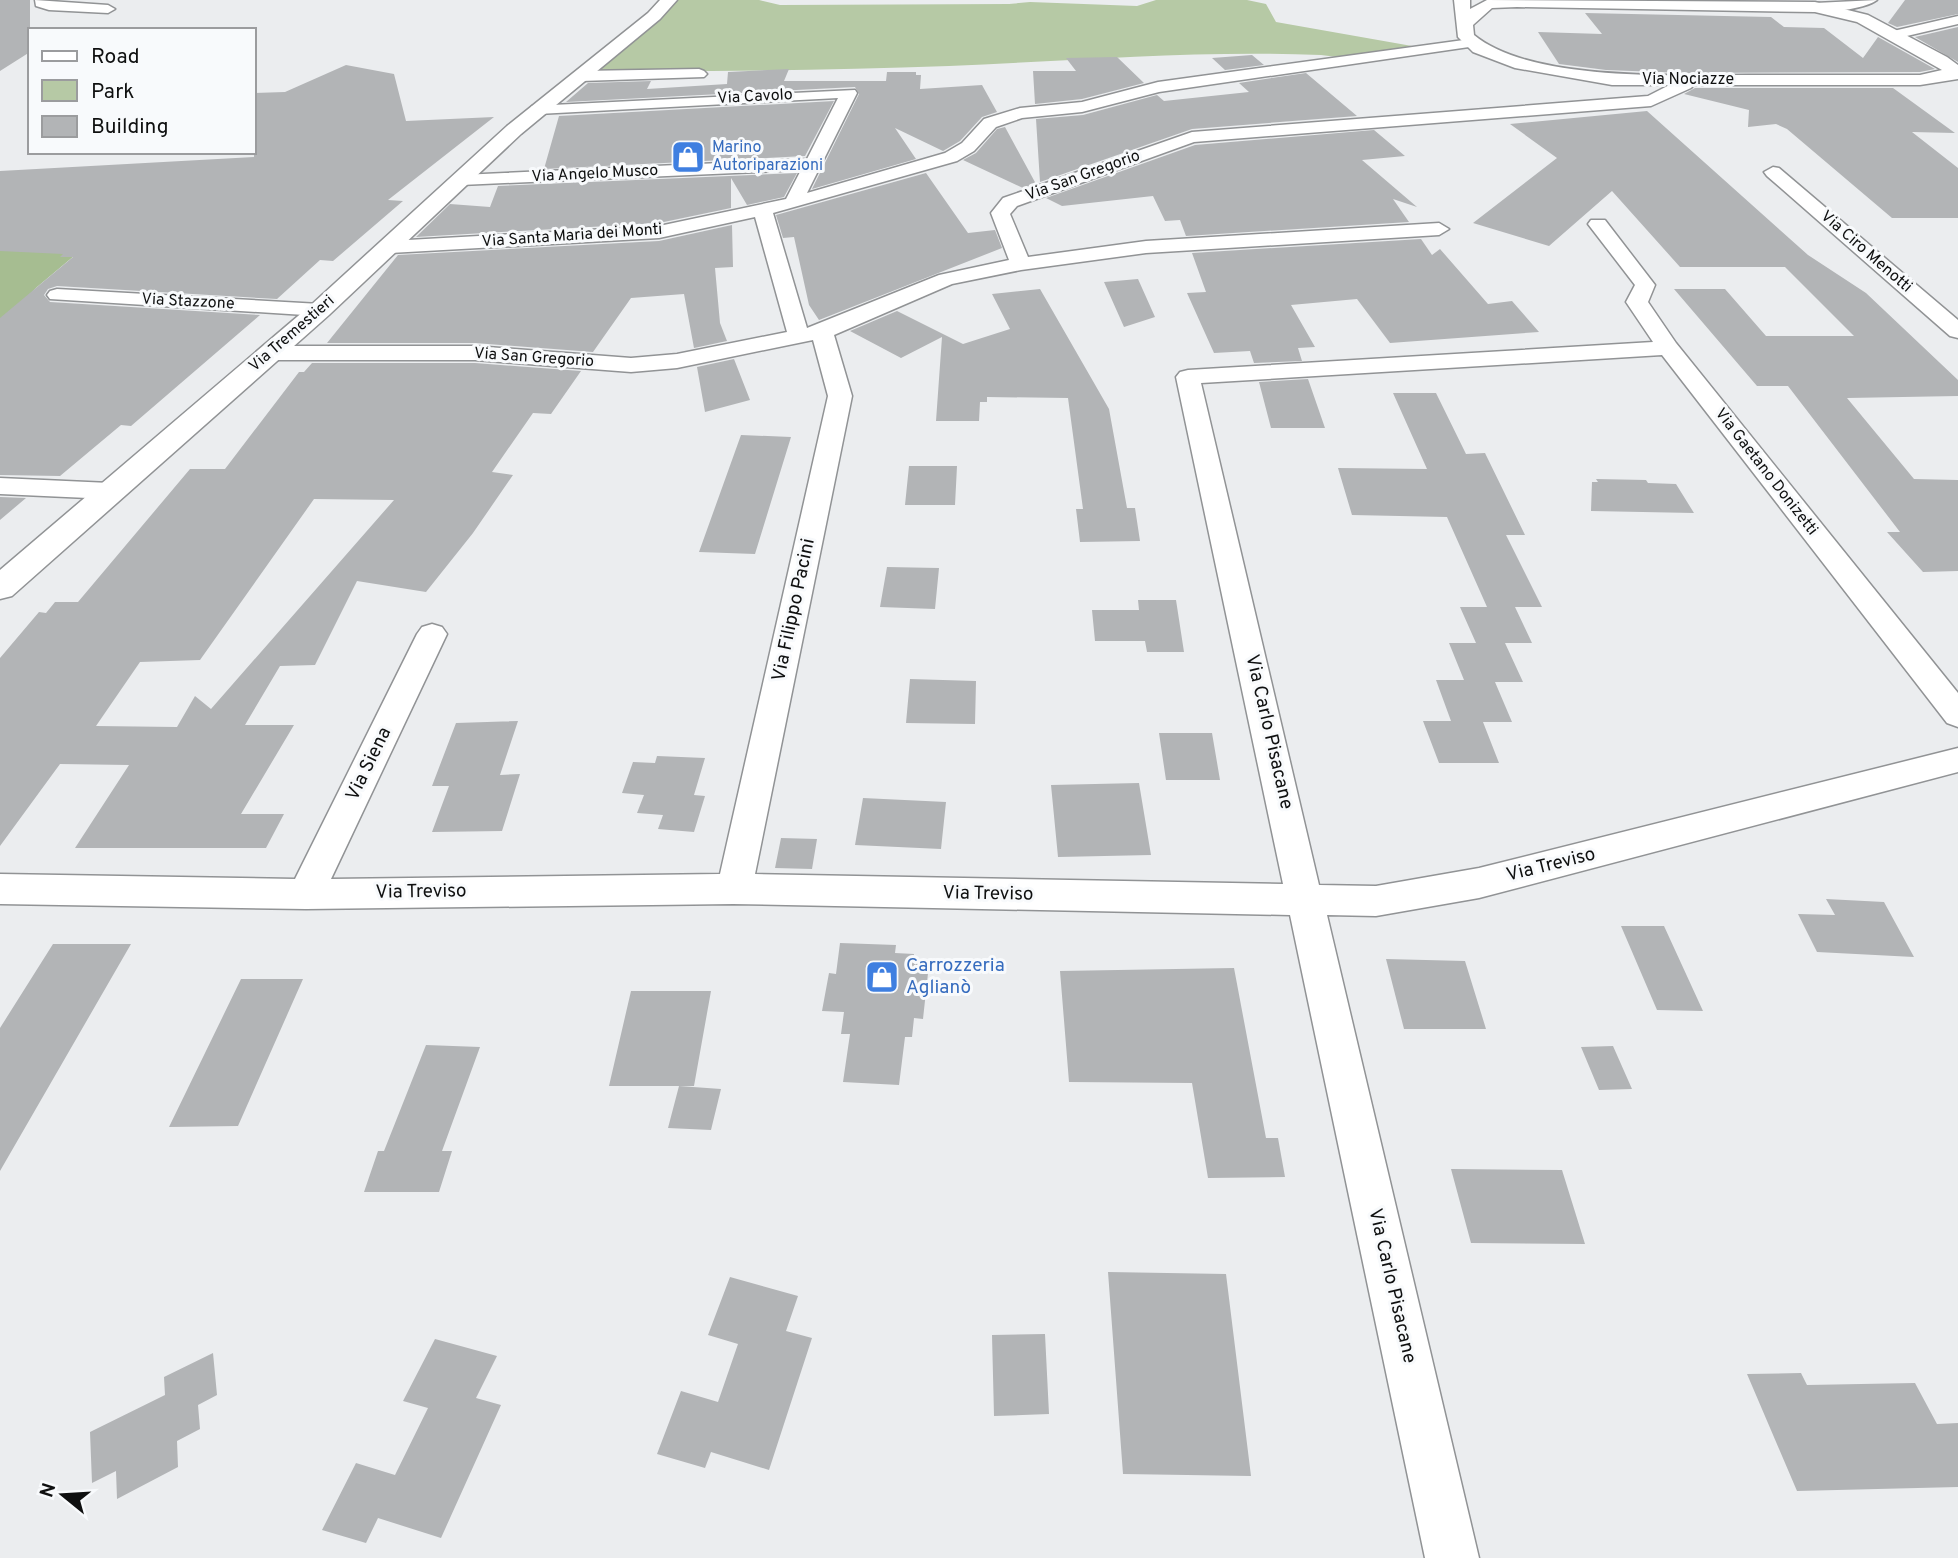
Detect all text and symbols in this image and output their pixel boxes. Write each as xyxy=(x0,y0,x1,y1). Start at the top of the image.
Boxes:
legend xyxy=(28,28,256,154)
text: Road xyxy=(91,44,140,71)
street label: Via Nociazze xyxy=(1642,70,1734,90)
text: Park xyxy=(91,79,134,106)
street label: Via Cavolo xyxy=(717,85,793,109)
text: Building xyxy=(91,114,169,141)
shop icon: Marino Autoriparazioni xyxy=(669,138,707,176)
place label: Marino Autoriparazioni xyxy=(712,138,823,176)
street label: Via San Gregorio xyxy=(1023,146,1143,206)
street label: Via Angelo Musco xyxy=(531,161,659,187)
street label: Via Ciro Menotti xyxy=(1816,207,1916,297)
street label: Via Santa Maria dei Monti xyxy=(481,220,663,252)
street label: Via Stazzone xyxy=(141,290,235,314)
street label: Via Tremestieri xyxy=(245,291,339,377)
street label: Via San Gregorio xyxy=(473,344,595,372)
street label: Via Gaetano Donizetti xyxy=(1710,404,1822,540)
street label: Via Filippo Pacini xyxy=(767,536,821,684)
street label: Via Carlo Pisacane xyxy=(1240,652,1298,812)
street label: Via Siena xyxy=(341,723,397,805)
street label: Via Treviso xyxy=(1504,842,1598,888)
street label: Via Treviso xyxy=(375,879,467,905)
street label: Via Treviso xyxy=(942,881,1034,907)
place label: Carrozzeria Aglianò xyxy=(906,954,1005,1000)
shop icon: Carrozzeria Aglianò xyxy=(863,958,901,996)
street label: Via Carlo Pisacane xyxy=(1363,1206,1421,1366)
north arrow xyxy=(28,1460,98,1530)
text: N xyxy=(35,1480,62,1501)

